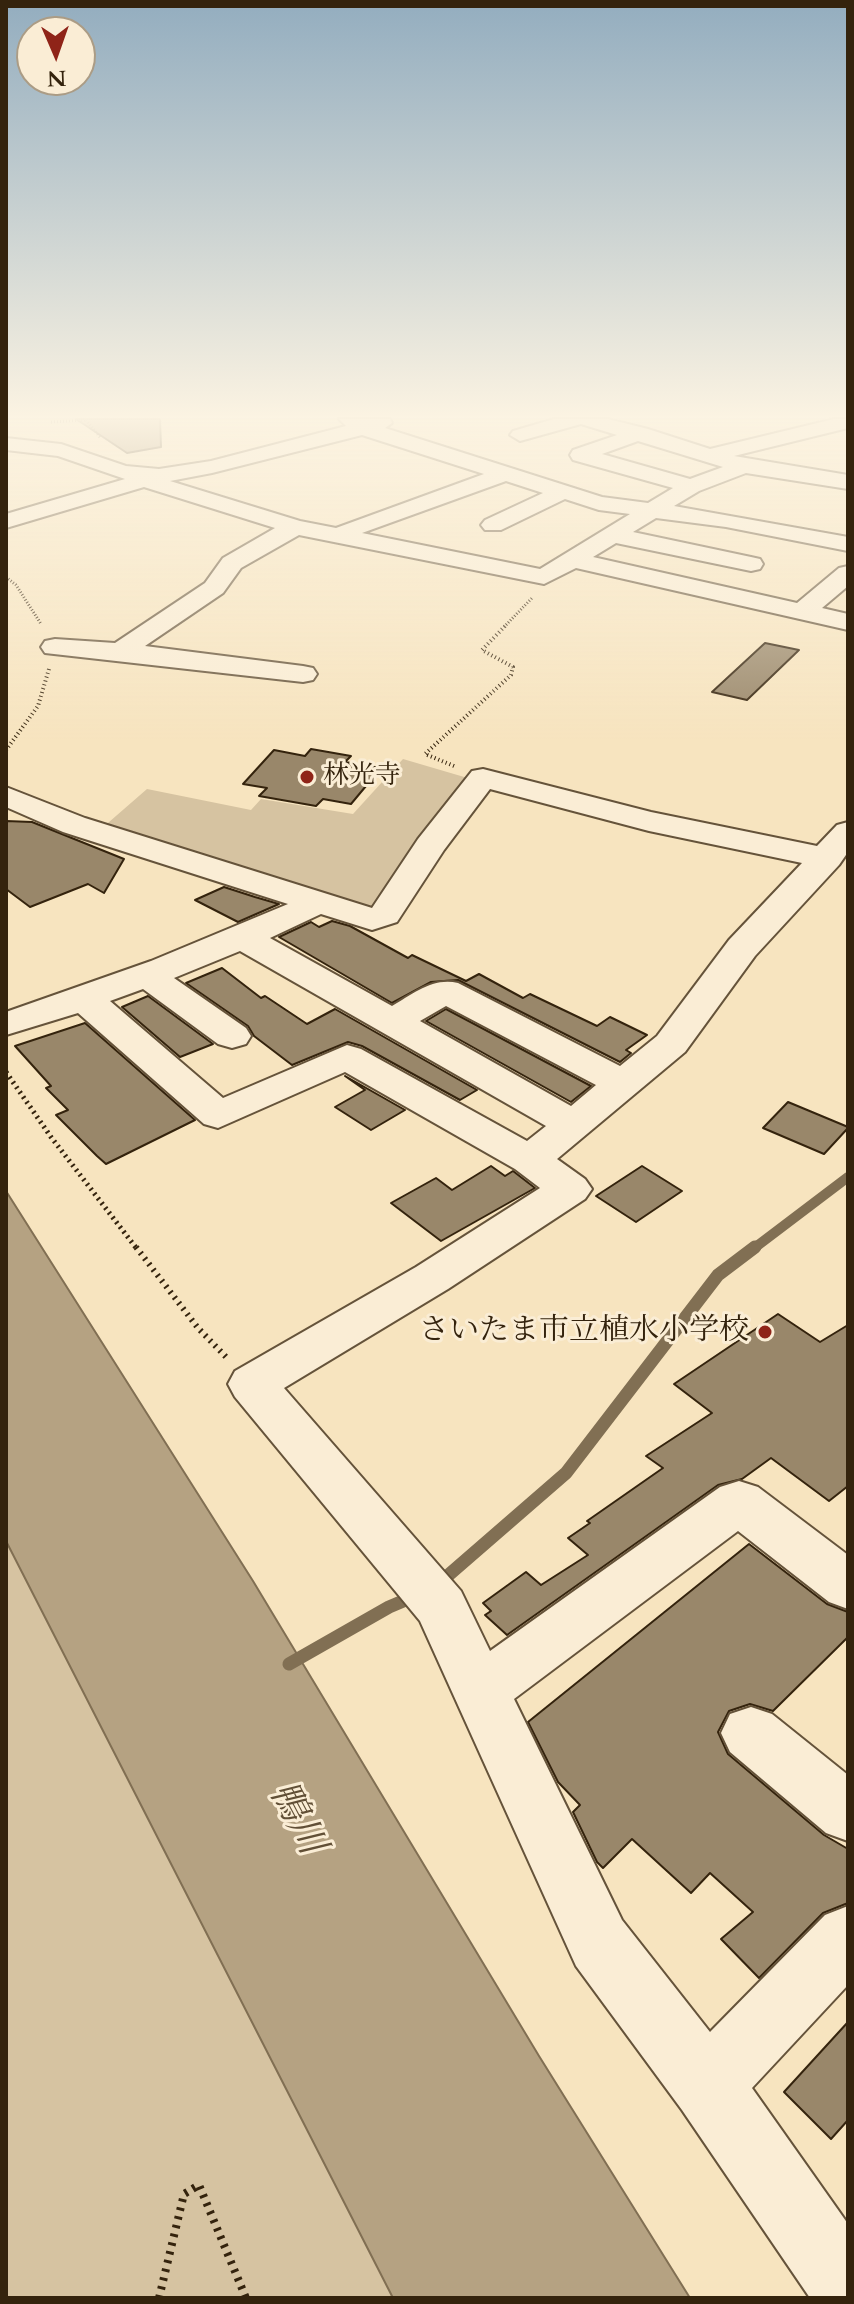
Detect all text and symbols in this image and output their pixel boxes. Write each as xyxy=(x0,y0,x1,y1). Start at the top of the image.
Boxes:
north arrow xyxy=(16,16,96,96)
text: N xyxy=(47,63,67,93)
place label: 林光寺 xyxy=(323,761,401,793)
marker: 林光寺 xyxy=(298,768,316,786)
place label: さいたま市立植水小学校 xyxy=(419,1314,749,1350)
marker: さいたま市立植水小学校 xyxy=(756,1323,774,1341)
water label: 鴨川 xyxy=(257,1775,333,1863)

